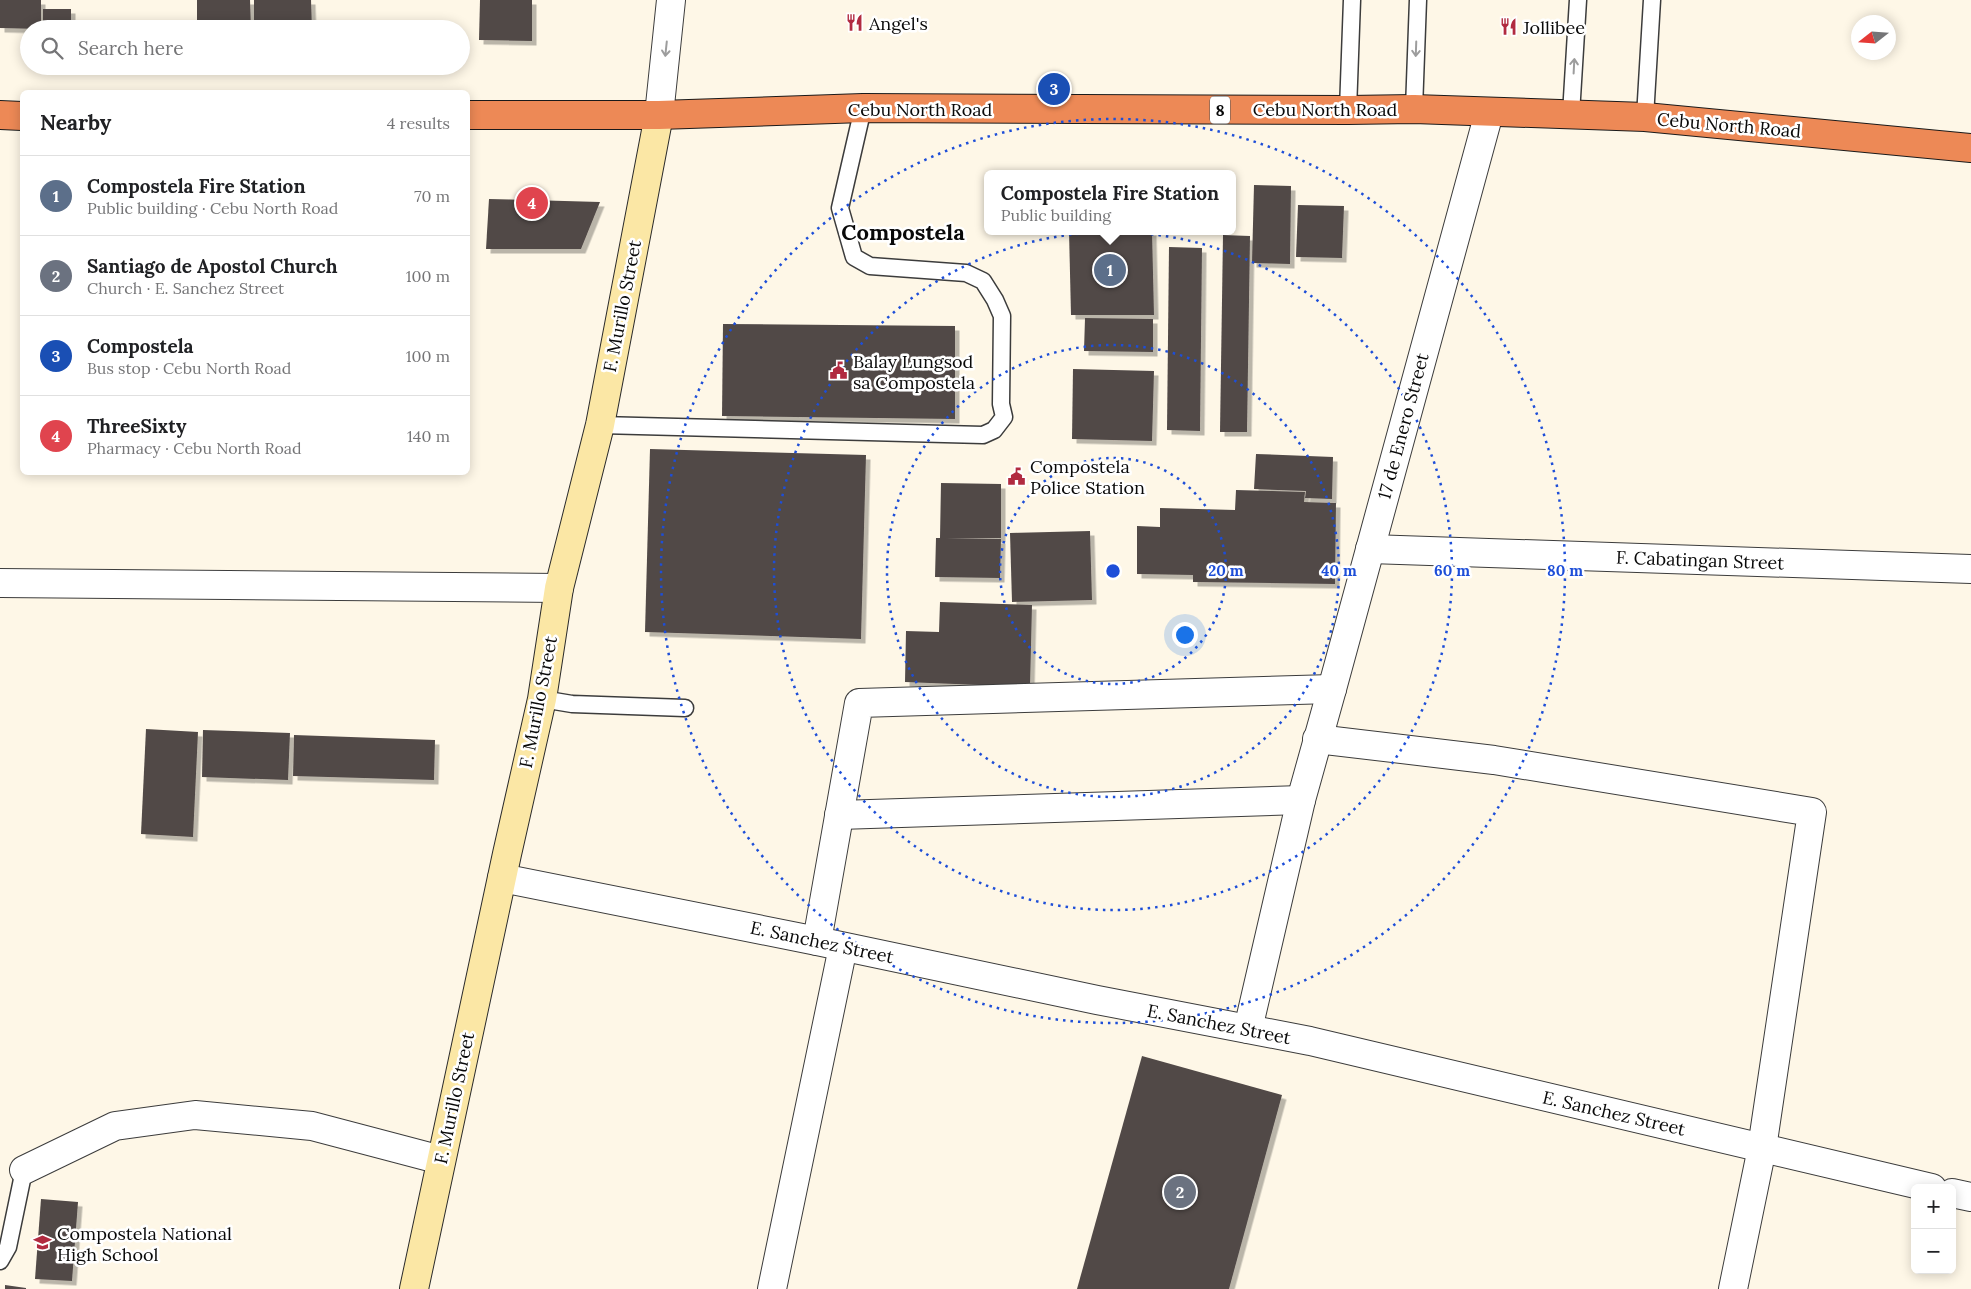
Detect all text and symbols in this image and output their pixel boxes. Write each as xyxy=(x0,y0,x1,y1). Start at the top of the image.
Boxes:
place label: Angel's xyxy=(868,12,928,35)
restaurant icon: Angel's xyxy=(845,13,865,33)
north arrow xyxy=(1851,15,1896,60)
place label: Jollibee xyxy=(1522,16,1585,39)
restaurant icon: Jollibee xyxy=(1499,17,1519,37)
search box xyxy=(20,20,470,75)
icon: search xyxy=(38,34,66,62)
text: Search here xyxy=(78,36,184,60)
one-way arrow xyxy=(661,40,670,56)
one-way arrow xyxy=(1412,40,1421,56)
one-way arrow xyxy=(1569,58,1578,74)
pin: 3 xyxy=(1038,70,1070,108)
road number: 8 xyxy=(1210,96,1230,124)
street label: Cebu North Road xyxy=(848,98,992,121)
street label: Cebu North Road xyxy=(1253,98,1397,121)
street label: Cebu North Road xyxy=(1656,107,1802,143)
text: Nearby xyxy=(40,109,111,136)
text: 4 results xyxy=(387,113,450,133)
popup xyxy=(984,170,1236,235)
text: Compostela Fire Station xyxy=(87,174,306,198)
text: Compostela Fire Station xyxy=(1001,181,1219,205)
pin: 4 xyxy=(516,184,548,222)
text: 1 xyxy=(53,186,59,206)
text: 70 m xyxy=(414,186,450,206)
text: Public building · Cebu North Road xyxy=(87,198,338,218)
text: Public building xyxy=(1001,205,1111,225)
district label: Compostela xyxy=(841,218,965,246)
street label: F. Murillo Street xyxy=(598,238,646,374)
pin: 1 xyxy=(1094,251,1126,289)
text: Santiago de Apostol Church xyxy=(87,254,337,278)
text: 2 xyxy=(52,266,60,286)
text: 100 m xyxy=(406,266,450,286)
text: Church · E. Sanchez Street xyxy=(87,278,284,298)
text: Compostela xyxy=(87,334,194,358)
text: 3 xyxy=(52,346,60,366)
text: 100 m xyxy=(406,346,450,366)
place label: Balay Lungsod sa Compostela xyxy=(853,350,975,394)
street label: 17 de Enero Street xyxy=(1372,350,1434,502)
text: Bus stop · Cebu North Road xyxy=(87,358,291,378)
public building icon: Balay Lungsod sa Compostela xyxy=(829,361,849,381)
text: ThreeSixty xyxy=(87,414,187,438)
text: 4 xyxy=(52,426,60,446)
text: 140 m xyxy=(407,426,450,446)
text: Pharmacy · Cebu North Road xyxy=(87,438,302,458)
place label: Compostela Police Station xyxy=(1030,455,1145,499)
public building icon: Compostela Police Station xyxy=(1006,466,1026,486)
street label: F. Cabatingan Street xyxy=(1615,546,1785,574)
text: 20 m xyxy=(1208,561,1244,580)
text: 40 m xyxy=(1321,561,1357,580)
text: 60 m xyxy=(1434,561,1470,580)
text: 80 m xyxy=(1547,561,1583,580)
centre of rings xyxy=(1104,562,1122,580)
your location xyxy=(1172,622,1198,648)
street label: F. Murillo Street xyxy=(514,634,562,770)
street label: E. Sanchez Street xyxy=(748,916,896,968)
street label: E. Sanchez Street xyxy=(1145,999,1293,1049)
street label: F. Murillo Street xyxy=(429,1030,479,1166)
street label: E. Sanchez Street xyxy=(1540,1085,1688,1141)
pin: 2 xyxy=(1164,1173,1196,1211)
map controls xyxy=(1911,1184,1956,1274)
button: + xyxy=(1911,1184,1956,1229)
place label: Compostela National High School xyxy=(57,1222,232,1266)
button: − xyxy=(1911,1229,1956,1274)
school or university icon: Compostela National High School xyxy=(33,1233,53,1253)

